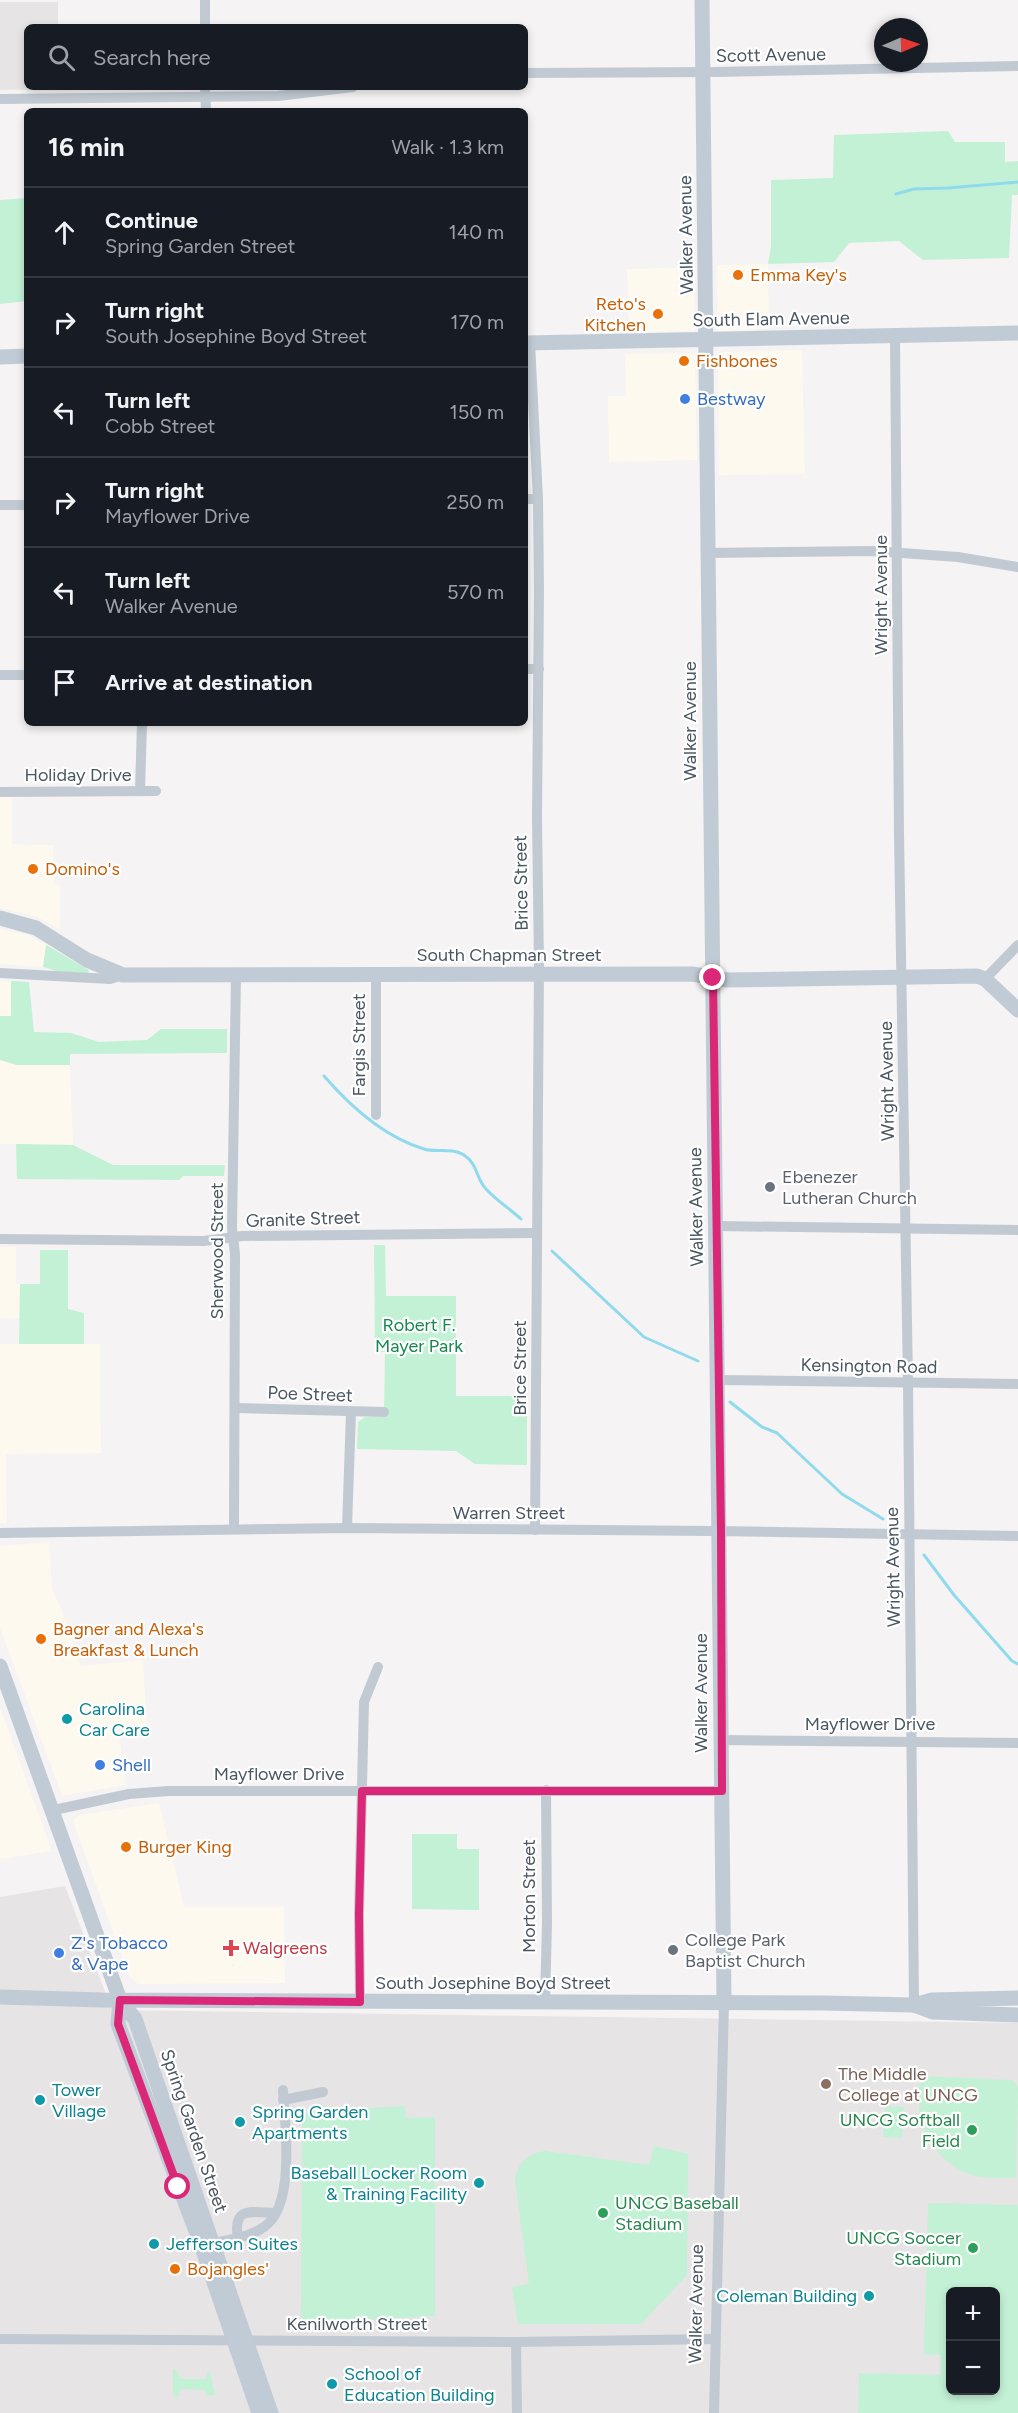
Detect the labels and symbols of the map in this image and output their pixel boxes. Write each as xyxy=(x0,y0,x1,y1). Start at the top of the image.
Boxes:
north arrow xyxy=(874,18,928,72)
street label: Scott Avenue xyxy=(716,43,826,67)
street label: Walker Avenue xyxy=(674,175,698,295)
place label: Emma Key's xyxy=(750,264,847,286)
marker: Emma Key's xyxy=(731,268,745,282)
place label: Reto's Kitchen xyxy=(584,293,646,336)
marker: Reto's Kitchen xyxy=(651,307,665,321)
street label: South Elam Avenue xyxy=(692,307,850,331)
place label: Fishbones xyxy=(696,350,778,372)
marker: Fishbones xyxy=(677,354,691,368)
place label: Bestway xyxy=(697,388,766,410)
marker: Bestway xyxy=(678,392,692,406)
street label: Wright Avenue xyxy=(870,535,892,655)
street label: Walker Avenue xyxy=(679,661,701,781)
street label: Holiday Drive xyxy=(24,764,132,786)
street label: Brice Street xyxy=(509,835,533,931)
place label: Domino's xyxy=(45,858,120,880)
marker: Domino's xyxy=(26,862,40,876)
street label: South Chapman Street xyxy=(416,944,602,966)
route end xyxy=(699,964,725,990)
street label: Fargis Street xyxy=(348,993,370,1096)
street label: Wright Avenue xyxy=(875,1021,899,1141)
street label: Walker Avenue xyxy=(684,1147,708,1267)
place label: Ebenezer Lutheran Church xyxy=(782,1166,917,1209)
marker: Ebenezer Lutheran Church xyxy=(763,1180,777,1194)
street label: Sherwood Street xyxy=(206,1182,228,1320)
street label: Granite Street xyxy=(245,1206,361,1232)
park label: Robert F. Mayer Park xyxy=(375,1314,463,1357)
street label: Brice Street xyxy=(509,1320,531,1416)
street label: Kensington Road xyxy=(800,1354,938,1378)
street label: Poe Street xyxy=(267,1382,353,1406)
street label: Warren Street xyxy=(453,1502,565,1524)
street label: Wright Avenue xyxy=(881,1507,905,1627)
place label: Bagner and Alexa's Breakfast & Lunch xyxy=(53,1618,204,1661)
marker: Bagner and Alexa's Breakfast & Lunch xyxy=(34,1632,48,1646)
street label: Walker Avenue xyxy=(690,1633,712,1753)
place label: Carolina Car Care xyxy=(79,1698,150,1741)
marker: Carolina Car Care xyxy=(60,1712,74,1726)
street label: Mayflower Drive xyxy=(805,1713,935,1735)
place label: Shell xyxy=(112,1754,151,1776)
marker: Shell xyxy=(93,1758,107,1772)
street label: Mayflower Drive xyxy=(214,1763,344,1785)
place label: Burger King xyxy=(138,1836,232,1858)
street label: Morton Street xyxy=(518,1839,540,1953)
marker: Burger King xyxy=(119,1840,133,1854)
place label: College Park Baptist Church xyxy=(685,1929,805,1972)
place label: Z's Tobacco & Vape xyxy=(71,1932,168,1975)
place label: Walgreens xyxy=(243,1937,327,1959)
marker: Walgreens xyxy=(224,1941,238,1955)
marker: College Park Baptist Church xyxy=(666,1943,680,1957)
marker: Z's Tobacco & Vape xyxy=(52,1946,66,1960)
street label: South Josephine Boyd Street xyxy=(375,1972,611,1994)
street label: Spring Garden Street xyxy=(156,2046,232,2216)
place label: The Middle College at UNCG xyxy=(838,2063,978,2106)
marker: The Middle College at UNCG xyxy=(819,2077,833,2091)
place label: Tower Village xyxy=(52,2079,106,2122)
marker: Tower Village xyxy=(33,2093,47,2107)
place label: Spring Garden Apartments xyxy=(252,2101,368,2144)
place label: UNCG Softball Field xyxy=(840,2109,960,2152)
marker: Spring Garden Apartments xyxy=(233,2115,247,2129)
marker: UNCG Softball Field xyxy=(965,2123,979,2137)
place label: Baseball Locker Room & Training Facility xyxy=(291,2162,468,2205)
route start xyxy=(164,2173,190,2199)
marker: Baseball Locker Room & Training Facility xyxy=(472,2176,486,2190)
place label: UNCG Baseball Stadium xyxy=(615,2192,739,2235)
marker: UNCG Baseball Stadium xyxy=(596,2206,610,2220)
place label: UNCG Soccer Stadium xyxy=(846,2227,961,2270)
place label: Jefferson Suites xyxy=(166,2233,298,2255)
marker: Jefferson Suites xyxy=(147,2237,161,2251)
marker: UNCG Soccer Stadium xyxy=(966,2241,980,2255)
street label: Walker Avenue xyxy=(684,2244,708,2364)
place label: Bojangles' xyxy=(187,2258,269,2280)
marker: Bojangles' xyxy=(168,2262,182,2276)
place label: Coleman Building xyxy=(716,2285,857,2307)
marker: Coleman Building xyxy=(862,2289,876,2303)
street label: Kenilworth Street xyxy=(287,2313,428,2335)
place label: School of Education Building xyxy=(344,2363,495,2406)
marker: School of Education Building xyxy=(325,2377,339,2391)

